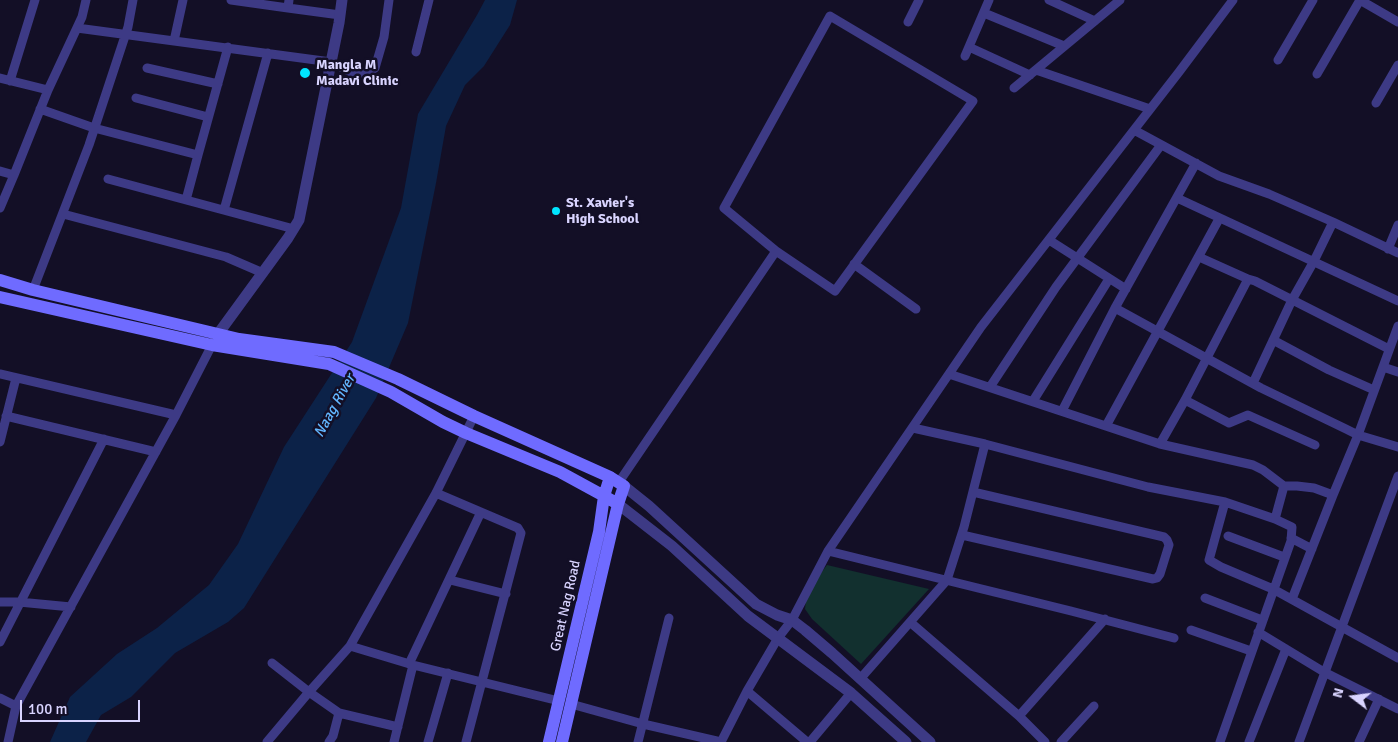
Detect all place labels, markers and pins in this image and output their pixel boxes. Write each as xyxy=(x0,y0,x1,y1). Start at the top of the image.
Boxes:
place label: Mangla M Madavi Clinic xyxy=(316,57,398,90)
marker: Mangla M Madavi Clinic xyxy=(298,66,312,80)
place label: St. Xavier's High School xyxy=(566,195,639,228)
marker: St. Xavier's High School xyxy=(550,205,562,217)

